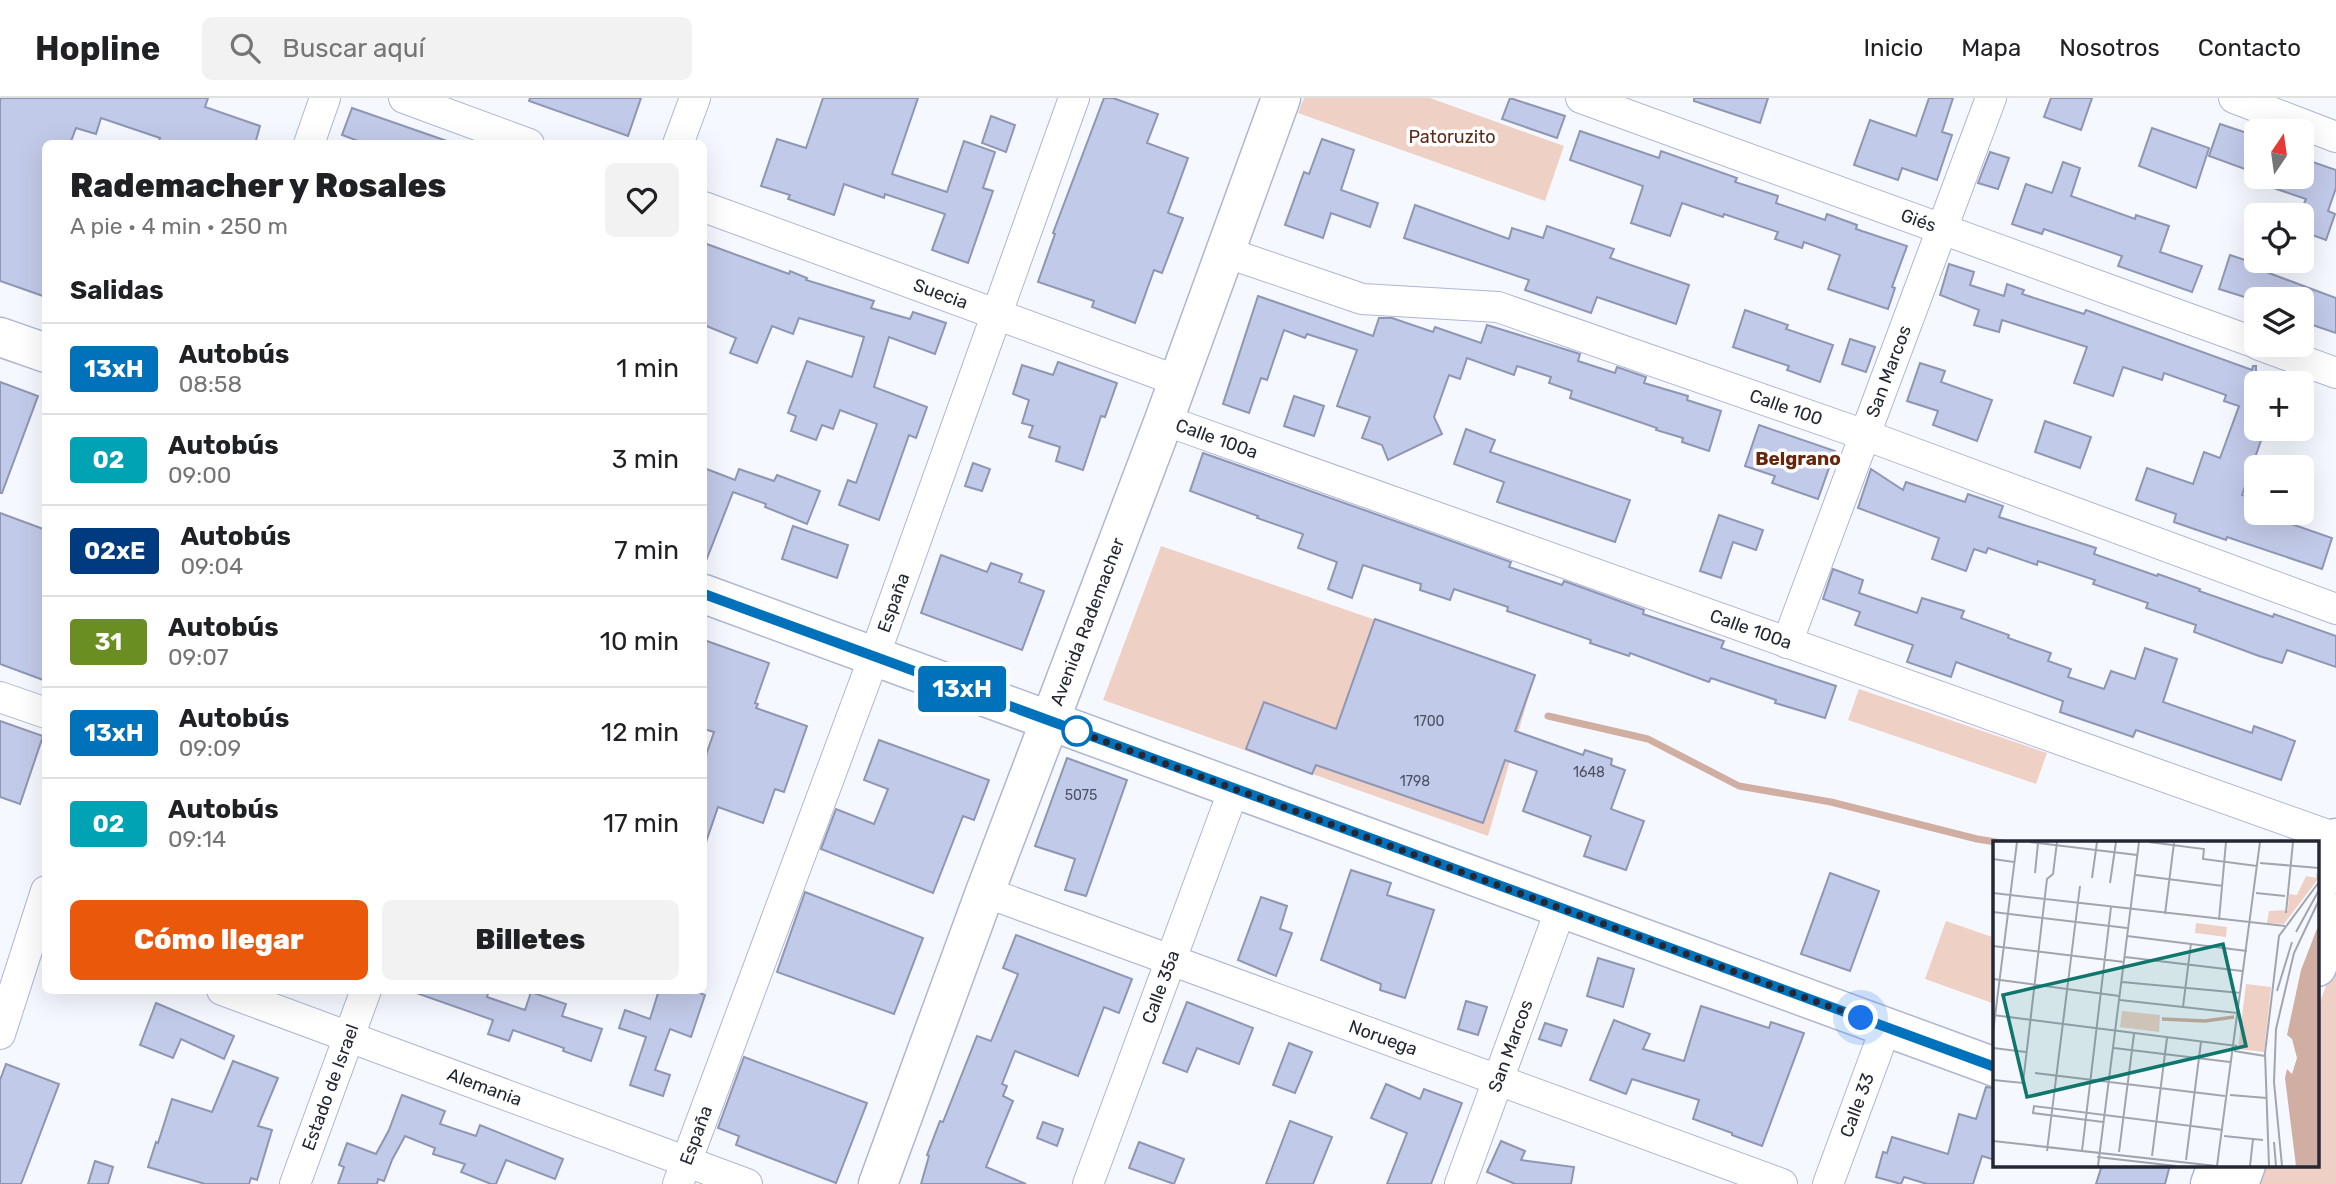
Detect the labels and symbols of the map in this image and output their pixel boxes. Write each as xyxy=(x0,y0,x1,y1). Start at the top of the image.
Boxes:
north arrow xyxy=(2244,119,2314,189)
park label: Patoruzito xyxy=(1408,126,1496,148)
street label: Giés xyxy=(1898,204,1939,237)
street label: Suecia xyxy=(910,274,971,314)
street label: San Marcos xyxy=(1861,322,1916,421)
street label: Calle 100 xyxy=(1747,385,1825,430)
street label: Calle 100a xyxy=(1173,414,1261,464)
district label: Belgrano xyxy=(1755,447,1841,470)
street label: Avenida Rademacher xyxy=(1046,535,1129,709)
street label: España xyxy=(873,570,914,635)
street label: Calle 100a xyxy=(1707,605,1795,654)
line badge: 13xH xyxy=(913,666,1011,712)
house number: 1700 xyxy=(1414,713,1445,730)
unlabelled marker xyxy=(1062,716,1092,746)
house number: 1648 xyxy=(1573,764,1605,781)
house number: 1798 xyxy=(1400,773,1430,790)
house number: 5075 xyxy=(1065,787,1097,804)
inset map xyxy=(1993,841,2318,1166)
street label: Calle 35a xyxy=(1137,947,1184,1027)
street label: San Marcos xyxy=(1484,997,1537,1095)
your location xyxy=(1843,1000,1878,1035)
street label: Noruega xyxy=(1346,1015,1420,1060)
street label: Estado de Israel xyxy=(297,1021,364,1154)
street label: Alemania xyxy=(444,1063,525,1111)
street label: Calle 33 xyxy=(1835,1070,1879,1140)
street label: España xyxy=(675,1103,717,1168)

